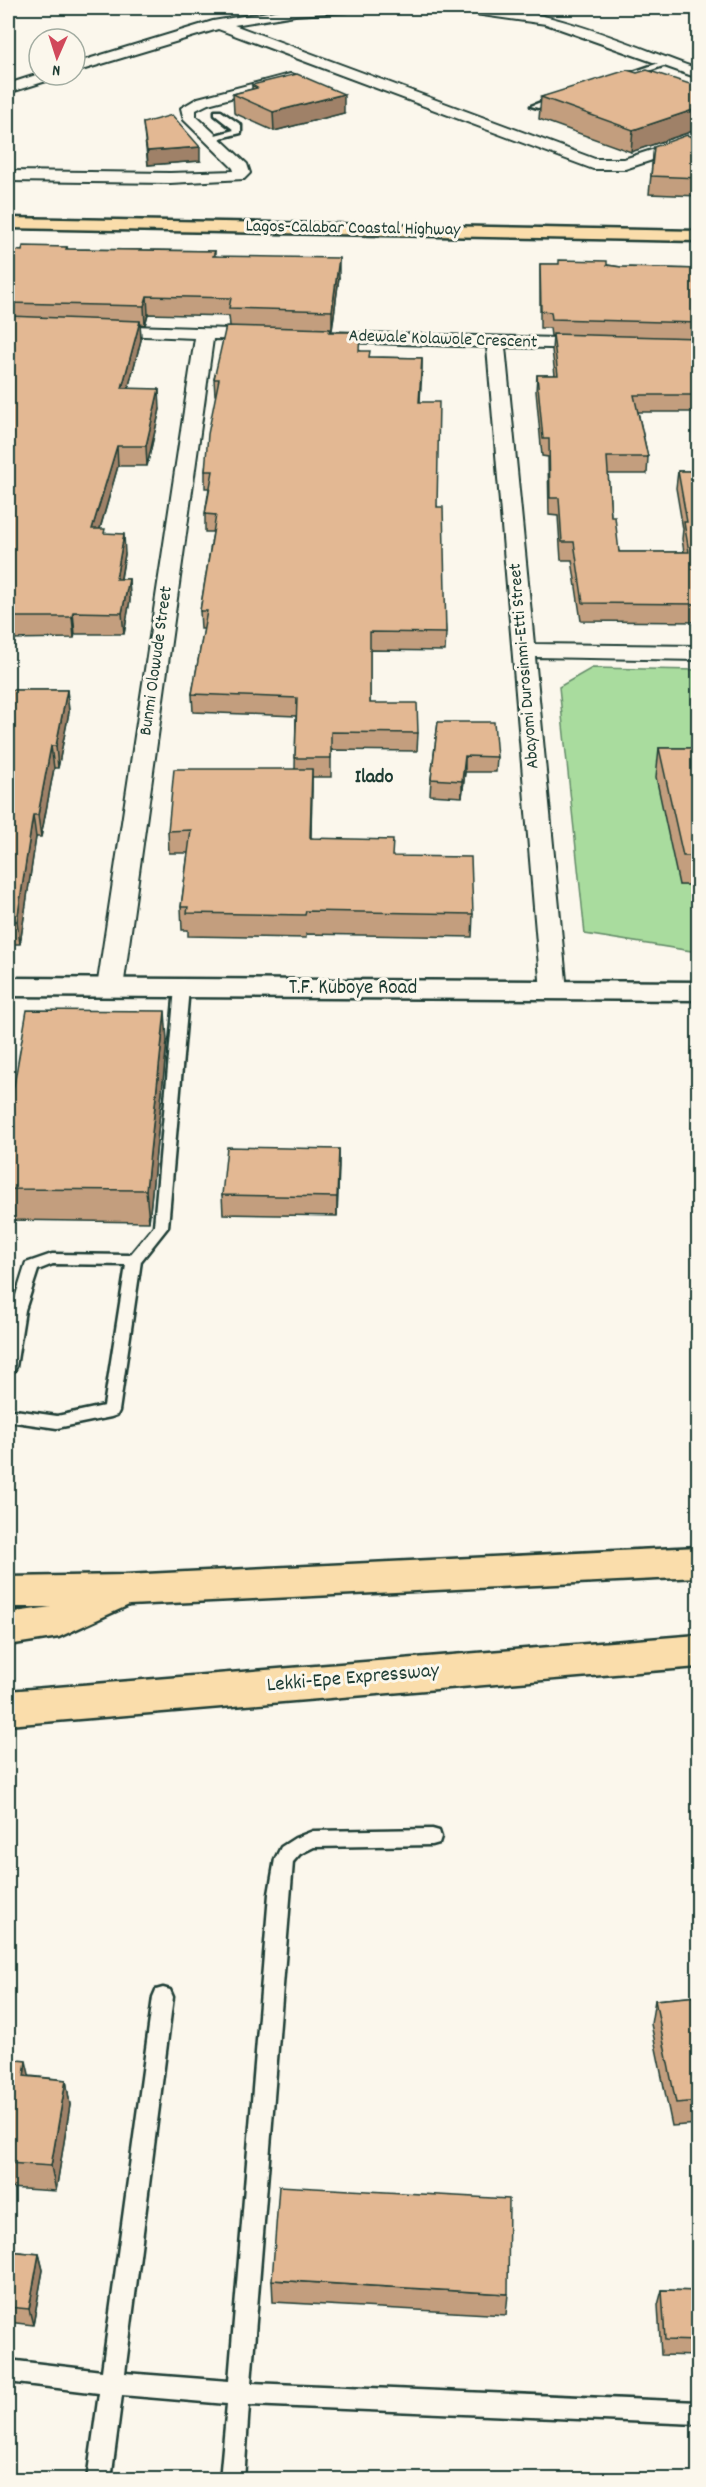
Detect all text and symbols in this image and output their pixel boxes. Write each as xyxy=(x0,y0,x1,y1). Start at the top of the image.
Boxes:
north arrow xyxy=(27,27,87,87)
text: N xyxy=(52,58,61,81)
street label: Lagos-Calabar Coastal Highway xyxy=(245,215,461,243)
street label: Adewale Kolawole Crescent xyxy=(348,324,538,356)
street label: Abayomi Durosinmi-Etti Street xyxy=(504,562,546,770)
street label: Bunmi Olowude Street xyxy=(134,584,180,737)
district label: Ilado xyxy=(355,764,393,792)
street label: T.F. Kuboye Road xyxy=(289,974,417,1004)
street label: Lekki-Epe Expressway xyxy=(266,1656,441,1701)

